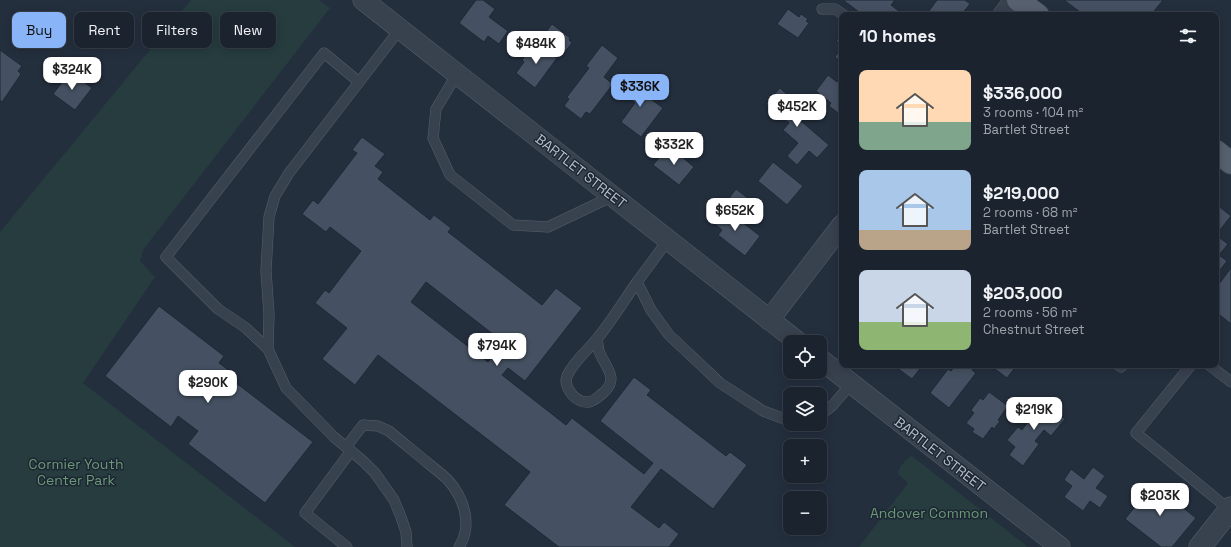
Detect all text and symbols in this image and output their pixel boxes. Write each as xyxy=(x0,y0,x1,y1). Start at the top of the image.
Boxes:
chip: Buy xyxy=(12,12,66,48)
chip: Rent xyxy=(74,12,134,48)
chip: Filters xyxy=(142,12,212,48)
chip: New xyxy=(220,12,276,48)
text: 10 homes xyxy=(859,25,936,47)
icon: filters xyxy=(1177,25,1199,47)
pin: $484K xyxy=(508,31,564,65)
text: $484K xyxy=(516,35,556,52)
pin: $324K xyxy=(44,57,100,91)
text: $324K xyxy=(52,61,92,78)
pin: $336K xyxy=(612,74,668,108)
text: $336K xyxy=(620,78,660,95)
text: $336,000 xyxy=(983,82,1062,104)
icon: home xyxy=(891,86,939,134)
pin: $452K xyxy=(769,94,825,128)
text: $452K xyxy=(777,98,817,115)
text: 3 rooms · 104 m² xyxy=(983,104,1083,121)
text: Bartlet Street xyxy=(983,121,1070,138)
street label: BARTLET STREET xyxy=(532,130,630,212)
pin: $332K xyxy=(646,132,702,166)
text: $332K xyxy=(654,136,694,153)
text: $219,000 xyxy=(983,182,1059,204)
icon: home xyxy=(891,186,939,234)
pin: $652K xyxy=(707,198,763,232)
text: $652K xyxy=(715,202,755,219)
text: 2 rooms · 68 m² xyxy=(983,204,1077,221)
text: Bartlet Street xyxy=(983,221,1070,238)
text: $203,000 xyxy=(983,282,1063,304)
icon: home xyxy=(891,286,939,334)
text: 2 rooms · 56 m² xyxy=(983,304,1077,321)
text: Chestnut Street xyxy=(983,321,1085,338)
pin: $794K xyxy=(469,333,525,367)
map controls xyxy=(783,335,827,535)
button: locate xyxy=(783,335,827,379)
text: $794K xyxy=(477,337,517,354)
pin: $290K xyxy=(180,370,236,404)
text: $290K xyxy=(188,374,228,391)
button: layers xyxy=(783,387,827,431)
pin: $219K xyxy=(1006,397,1062,431)
text: $219K xyxy=(1015,401,1053,418)
street label: BARTLET STREET xyxy=(891,413,989,495)
button: + xyxy=(783,439,827,483)
park label: Cormier Youth Center Park xyxy=(29,455,123,489)
pin: $203K xyxy=(1132,483,1188,517)
text: $203K xyxy=(1140,487,1180,504)
button: − xyxy=(783,491,827,535)
park label: Andover Common xyxy=(870,504,988,522)

